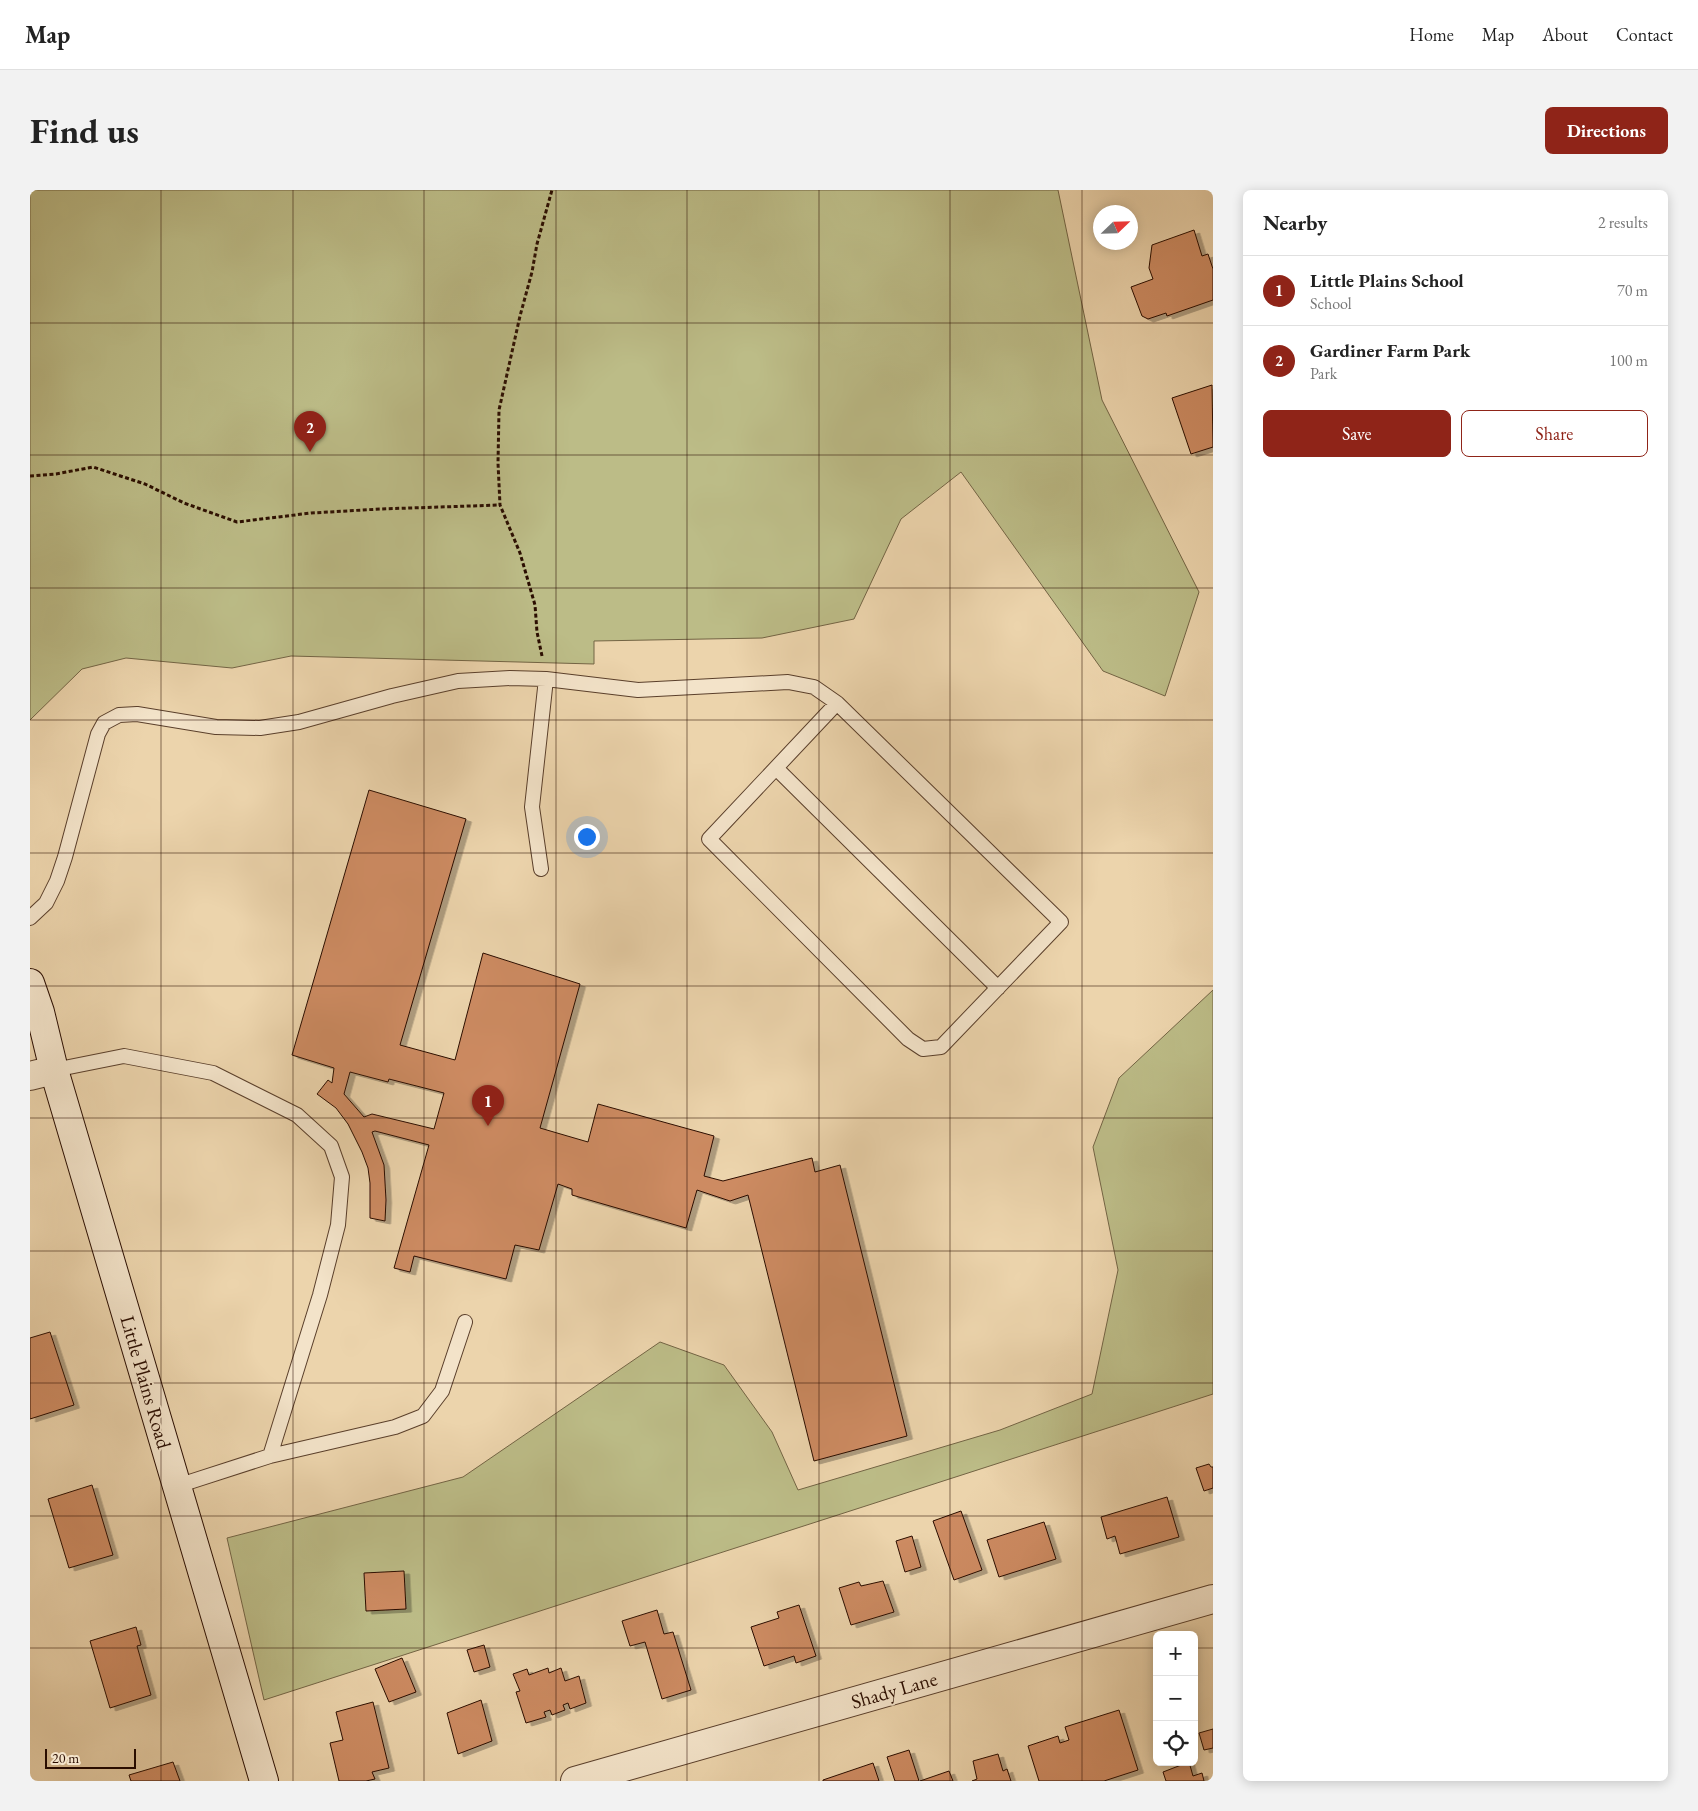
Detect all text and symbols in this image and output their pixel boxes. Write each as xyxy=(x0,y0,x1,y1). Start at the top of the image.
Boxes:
text: Map xyxy=(25,19,70,50)
text: Home xyxy=(1409,23,1454,46)
text: Map xyxy=(1482,23,1514,46)
text: About xyxy=(1542,23,1588,46)
text: Contact xyxy=(1616,23,1673,46)
button: Directions xyxy=(1545,107,1668,154)
text: Find us xyxy=(30,108,139,153)
north arrow xyxy=(1093,205,1138,250)
text: Nearby xyxy=(1263,209,1327,236)
text: 2 results xyxy=(1598,212,1648,233)
text: Little Plains School xyxy=(1310,268,1464,293)
text: 1 xyxy=(1275,280,1283,301)
text: 70 m xyxy=(1617,280,1648,301)
text: School xyxy=(1310,293,1352,314)
text: Gardiner Farm Park xyxy=(1310,338,1470,363)
text: 2 xyxy=(1275,350,1283,371)
text: 100 m xyxy=(1609,350,1648,371)
text: Park xyxy=(1310,363,1337,384)
button: Save xyxy=(1263,410,1451,457)
button: Share xyxy=(1461,410,1648,457)
pin: 2 xyxy=(294,411,326,452)
your location xyxy=(574,824,600,850)
pin: 1 xyxy=(472,1085,504,1126)
street label: Little Plains Road xyxy=(115,1312,178,1452)
map controls xyxy=(1153,1631,1198,1766)
button: + xyxy=(1153,1631,1198,1676)
street label: Shady Lane xyxy=(848,1665,940,1715)
button: − xyxy=(1153,1676,1198,1721)
button: locate xyxy=(1153,1721,1198,1766)
scale bar xyxy=(45,1746,136,1769)
text: 20 m xyxy=(52,1749,79,1767)

